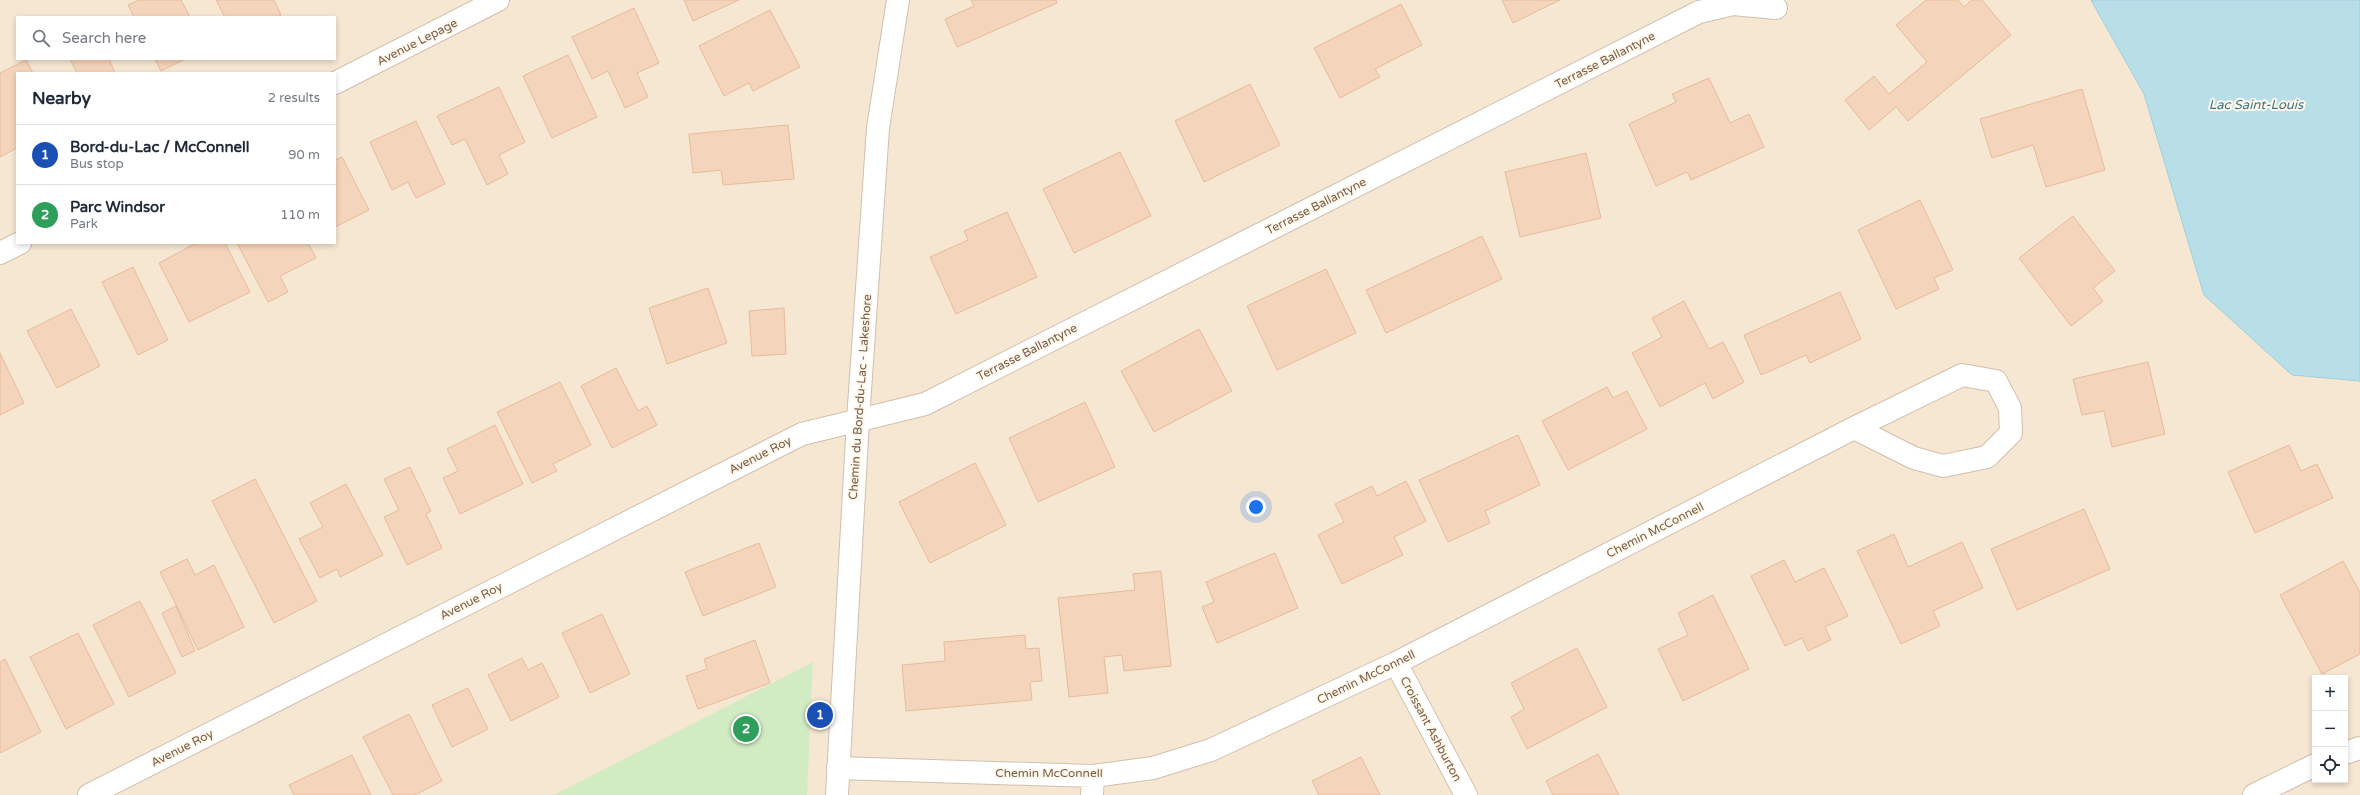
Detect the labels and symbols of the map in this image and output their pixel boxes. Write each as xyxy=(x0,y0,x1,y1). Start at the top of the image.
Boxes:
street label: Avenue Lepage xyxy=(374,16,460,68)
street label: Terrasse Ballantyne xyxy=(1552,29,1658,91)
water label: Lac Saint-Louis xyxy=(2209,97,2304,113)
street label: Terrasse Ballantyne xyxy=(1263,175,1369,237)
street label: Chemin du Bord-du-Lac - Lakeshore xyxy=(846,294,874,500)
street label: Terrasse Ballantyne xyxy=(974,321,1080,383)
street label: Avenue Roy xyxy=(726,433,794,477)
your location xyxy=(1246,497,1266,517)
street label: Chemin McConnell xyxy=(1604,499,1706,561)
street label: Avenue Roy xyxy=(437,579,505,623)
street label: Chemin McConnell xyxy=(1315,647,1417,707)
street label: Croissant Ashburton xyxy=(1397,674,1465,784)
pin: 1 xyxy=(807,700,833,730)
pin: 2 xyxy=(733,714,759,744)
street label: Avenue Roy xyxy=(148,726,216,770)
street label: Chemin McConnell xyxy=(995,766,1103,780)

